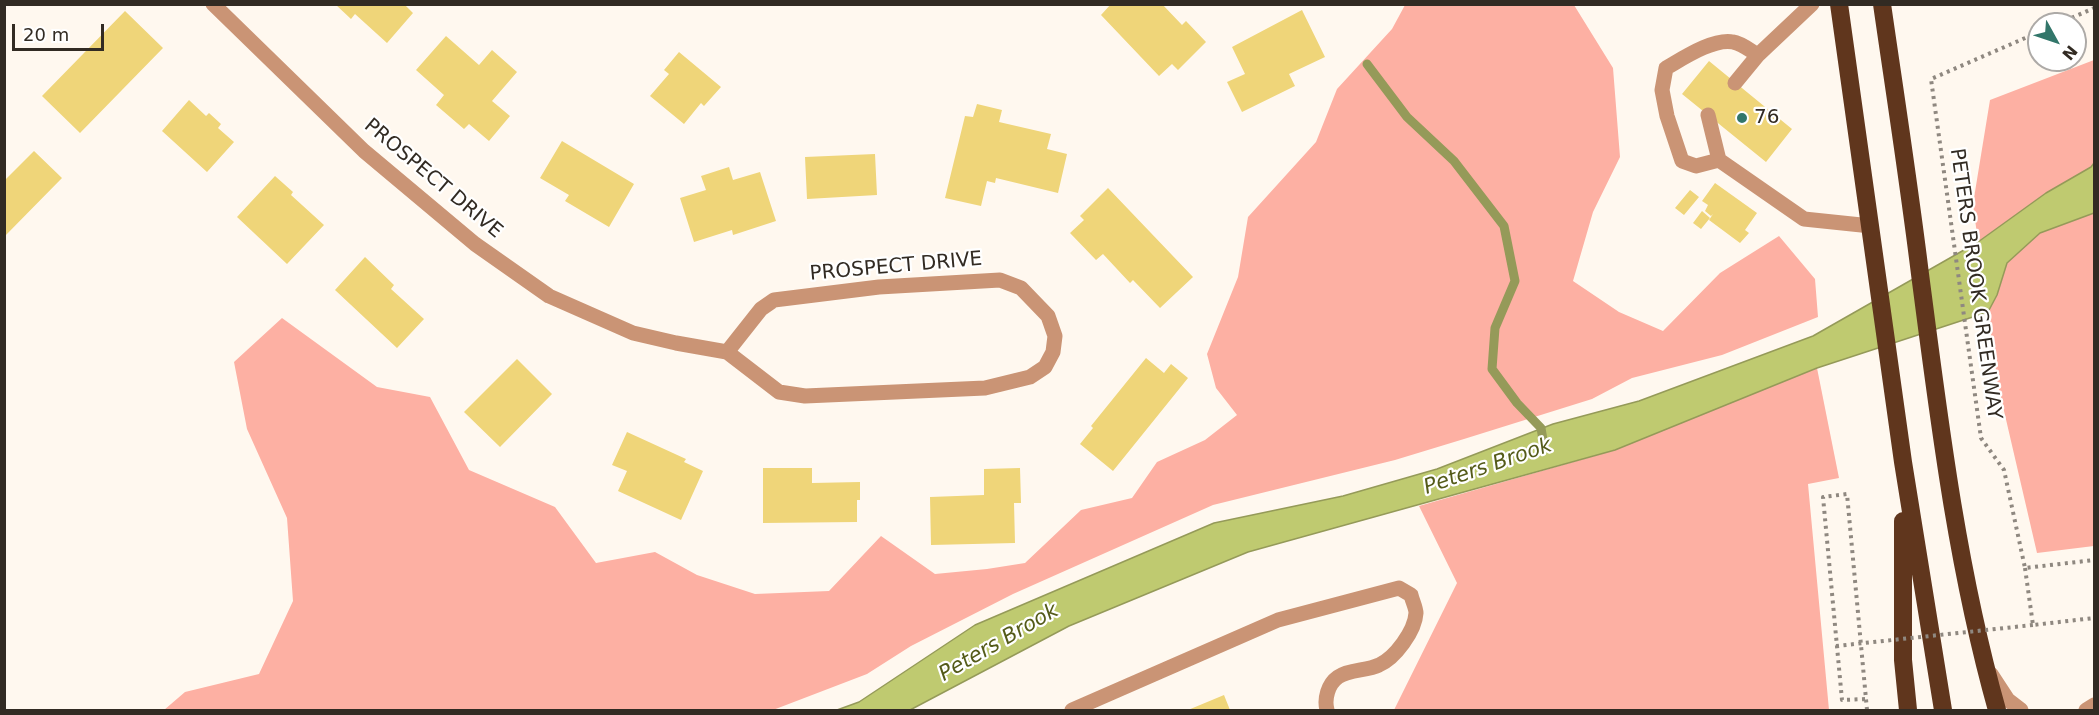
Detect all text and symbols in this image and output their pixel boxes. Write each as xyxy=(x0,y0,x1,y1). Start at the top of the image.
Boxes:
scale bar xyxy=(15,12,106,50)
north arrow xyxy=(2027,12,2087,72)
text: 20 m xyxy=(23,24,69,45)
text: N xyxy=(2058,41,2081,64)
place label: 76 xyxy=(1754,106,1779,130)
marker: 76 xyxy=(1735,111,1749,125)
street label: PROSPECT DRIVE xyxy=(359,114,507,244)
street label: PETERS BROOK GREENWAY xyxy=(1944,147,2006,421)
street label: PROSPECT DRIVE xyxy=(809,248,983,286)
water label: Peters Brook xyxy=(1421,433,1555,501)
water label: Peters Brook xyxy=(935,599,1063,687)

